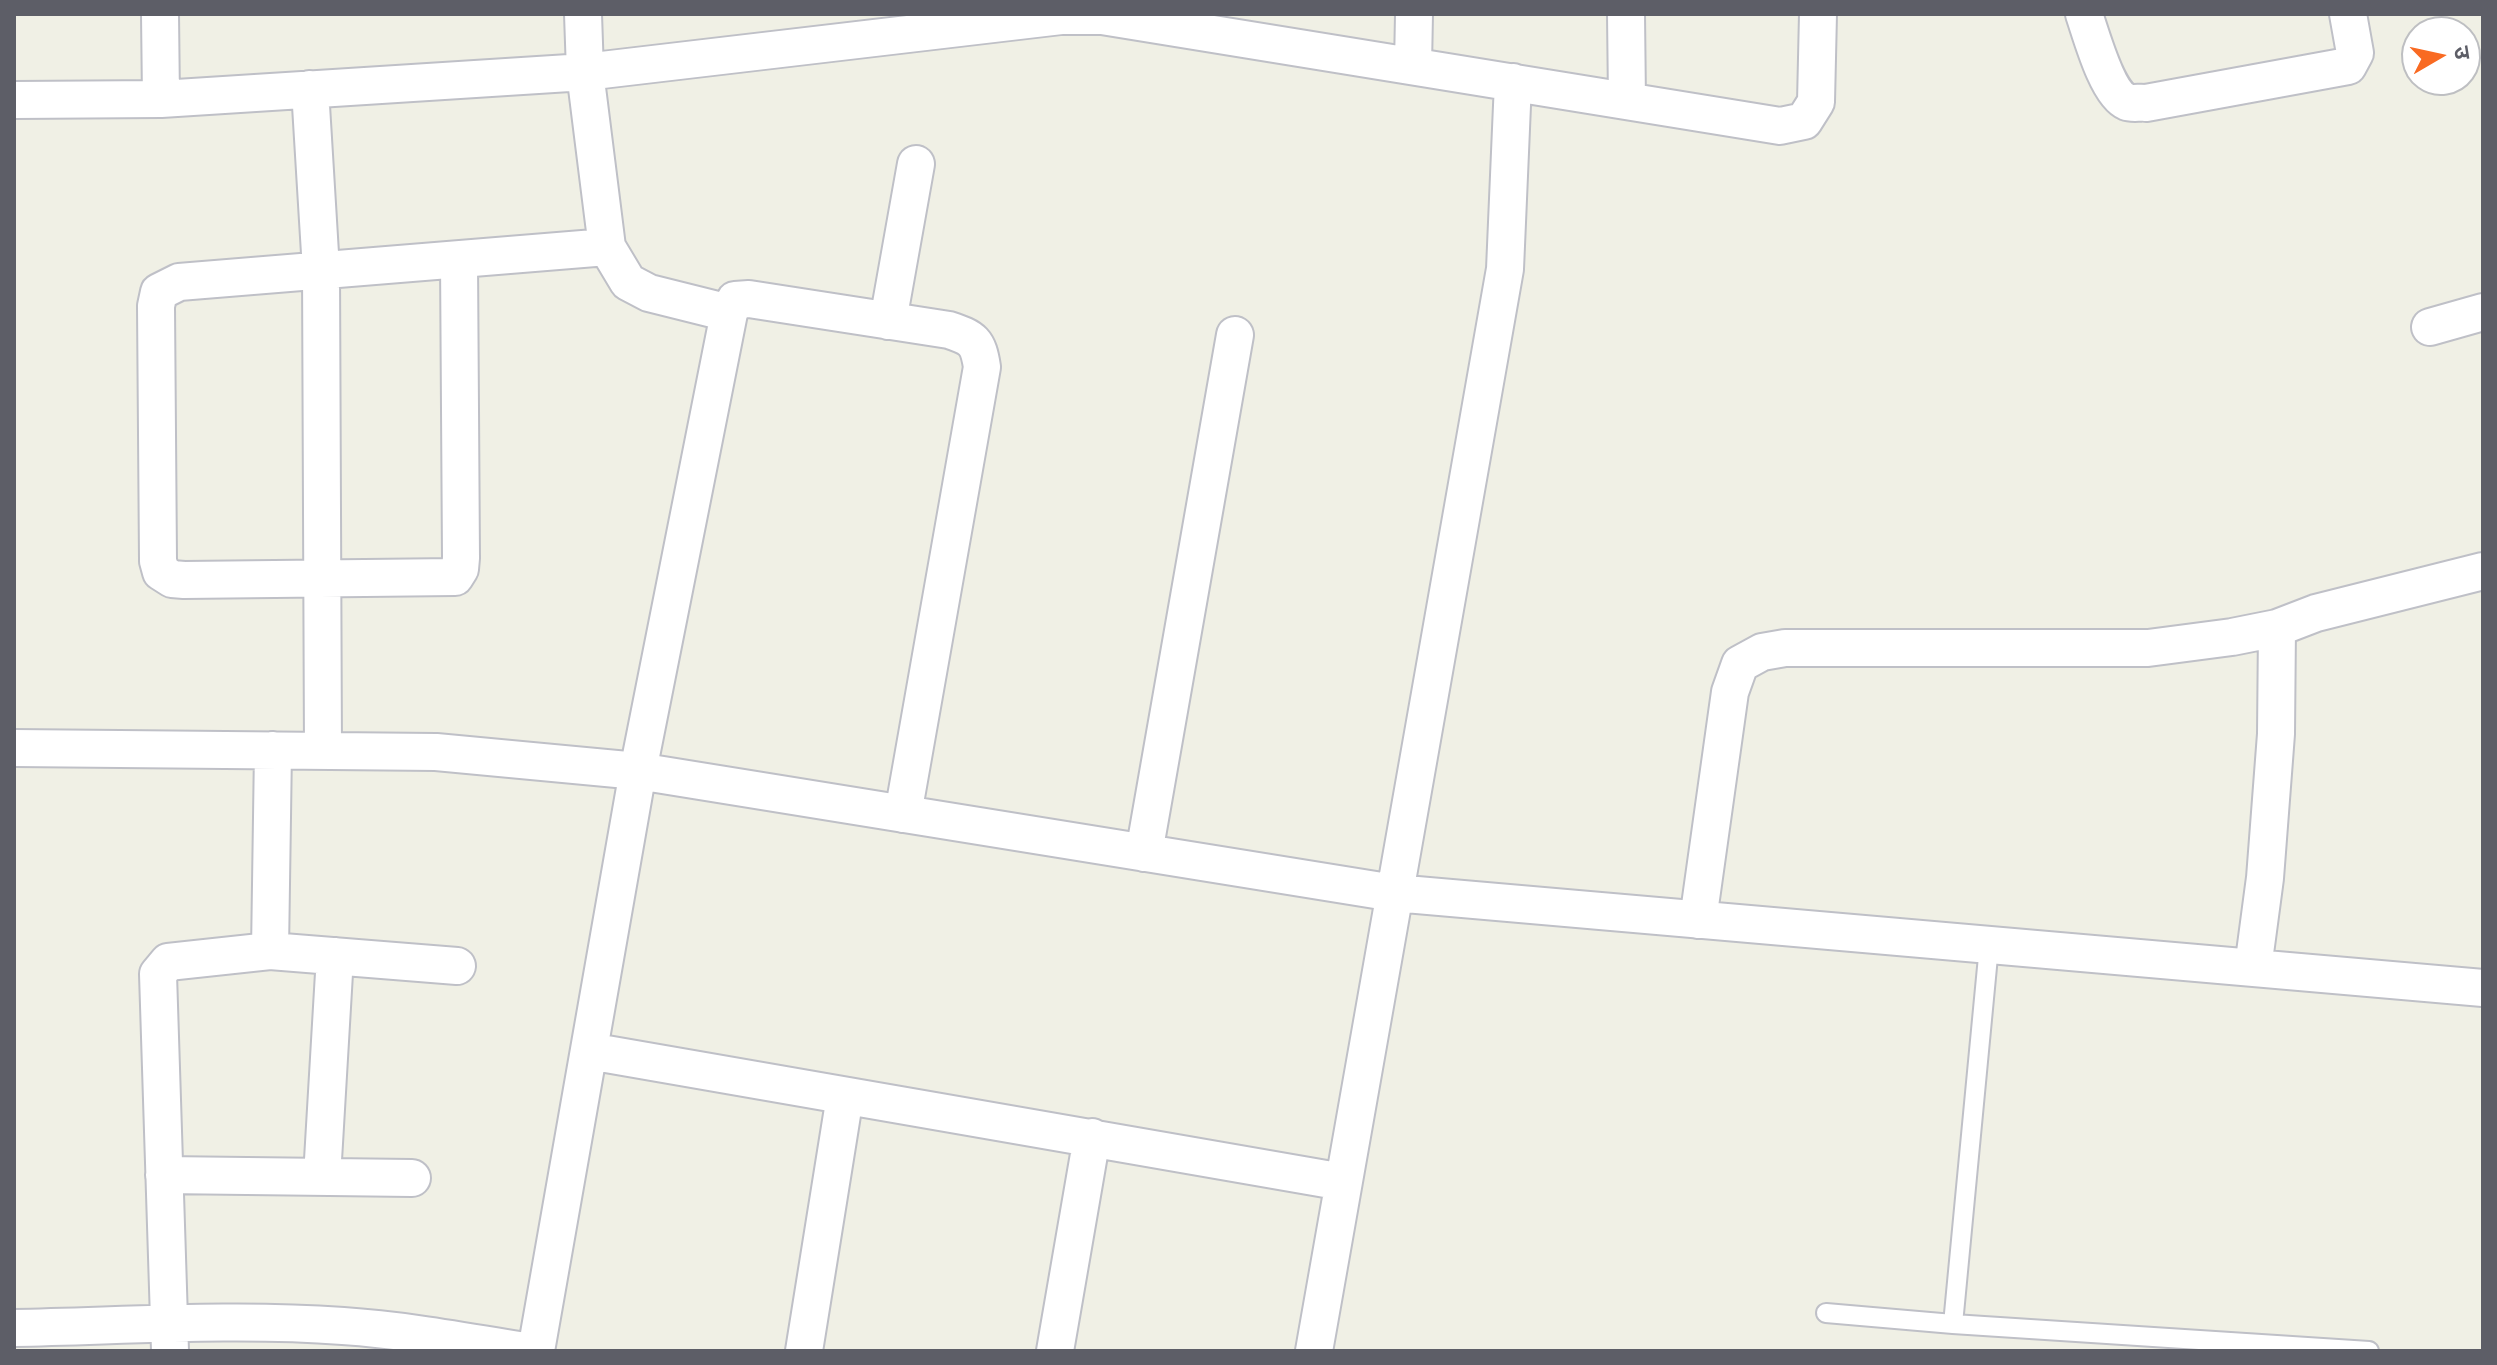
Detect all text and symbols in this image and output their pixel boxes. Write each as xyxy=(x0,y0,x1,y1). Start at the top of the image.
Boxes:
north arrow xyxy=(2401,16,2481,96)
text: उ xyxy=(2447,44,2479,61)

